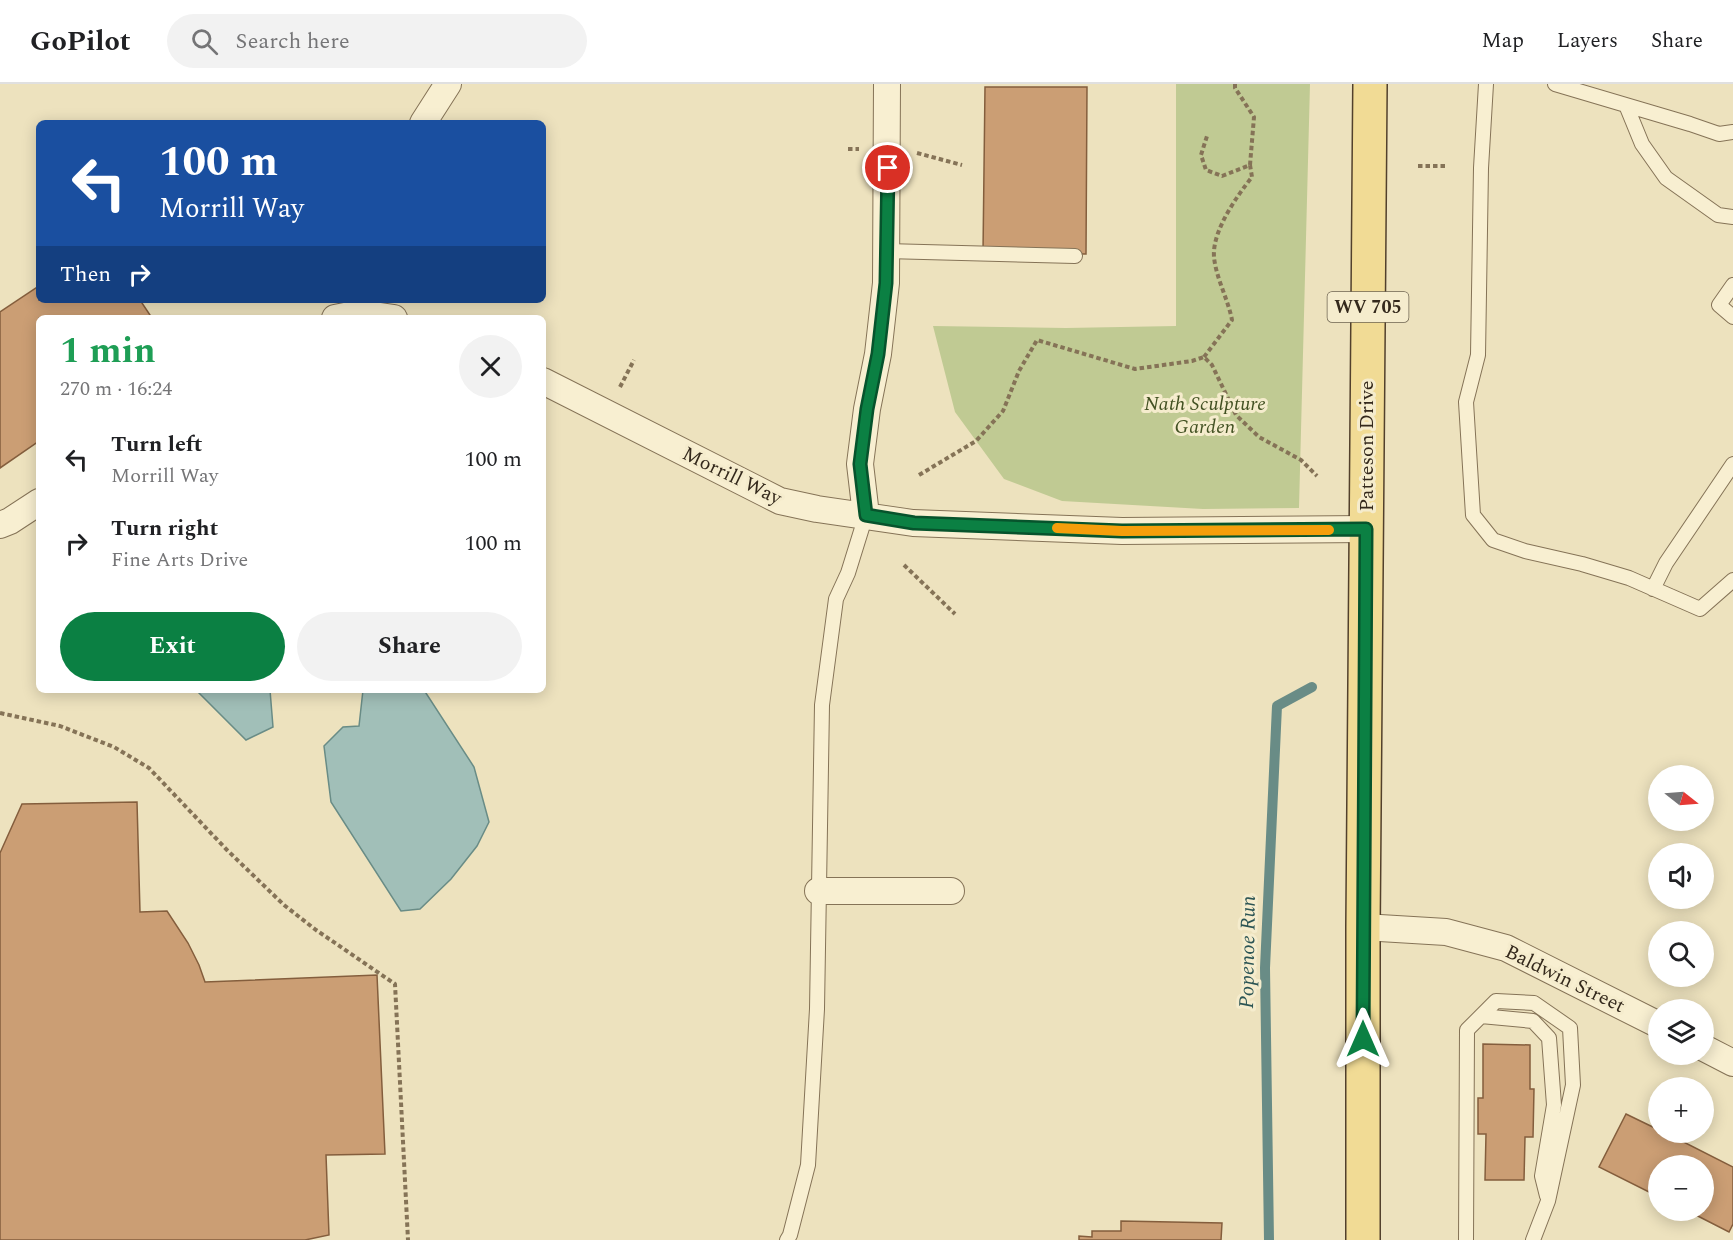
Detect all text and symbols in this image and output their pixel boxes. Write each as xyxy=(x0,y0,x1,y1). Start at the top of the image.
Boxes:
search box xyxy=(167,14,587,68)
text: GoPilot xyxy=(30,20,131,63)
icon: search xyxy=(188,25,221,58)
text: Search here xyxy=(236,25,350,58)
text: Map xyxy=(1482,25,1524,57)
text: Layers xyxy=(1557,25,1618,57)
text: Share xyxy=(1651,25,1703,57)
text: 100 m xyxy=(159,131,278,194)
pin xyxy=(862,142,913,193)
icon: left xyxy=(60,144,138,222)
icon: arrive xyxy=(871,151,904,184)
text: Morrill Way xyxy=(159,188,304,230)
text: Then xyxy=(60,258,111,291)
icon: right xyxy=(123,258,156,291)
road number: WV 705 xyxy=(1328,292,1408,322)
text: 1 min xyxy=(60,324,156,379)
button: close xyxy=(459,335,522,398)
text: 270 m · 16:24 xyxy=(60,374,172,404)
street label: Patteson Drive xyxy=(1352,380,1382,512)
park label: Nath Sculpture Garden xyxy=(1144,389,1266,442)
text: Turn left xyxy=(111,428,203,461)
street label: Morrill Way xyxy=(677,439,788,514)
icon: left xyxy=(60,443,93,476)
text: 100 m xyxy=(465,443,522,476)
text: Morrill Way xyxy=(111,461,218,491)
text: Turn right xyxy=(111,512,218,545)
icon: right xyxy=(60,527,93,560)
text: 100 m xyxy=(465,527,522,560)
text: Fine Arts Drive xyxy=(111,545,248,575)
button: Exit xyxy=(60,612,285,681)
button: Share xyxy=(297,612,522,681)
north arrow xyxy=(1648,765,1714,831)
map controls xyxy=(1648,765,1714,1221)
button: sound xyxy=(1648,843,1714,909)
water label: Popenoe Run xyxy=(1231,895,1265,1009)
button: search xyxy=(1648,921,1714,987)
street label: Baldwin Street xyxy=(1500,937,1630,1021)
button: layers xyxy=(1648,999,1714,1065)
position arrow xyxy=(1331,1007,1395,1071)
button: + xyxy=(1648,1077,1714,1143)
button: − xyxy=(1648,1155,1714,1221)

